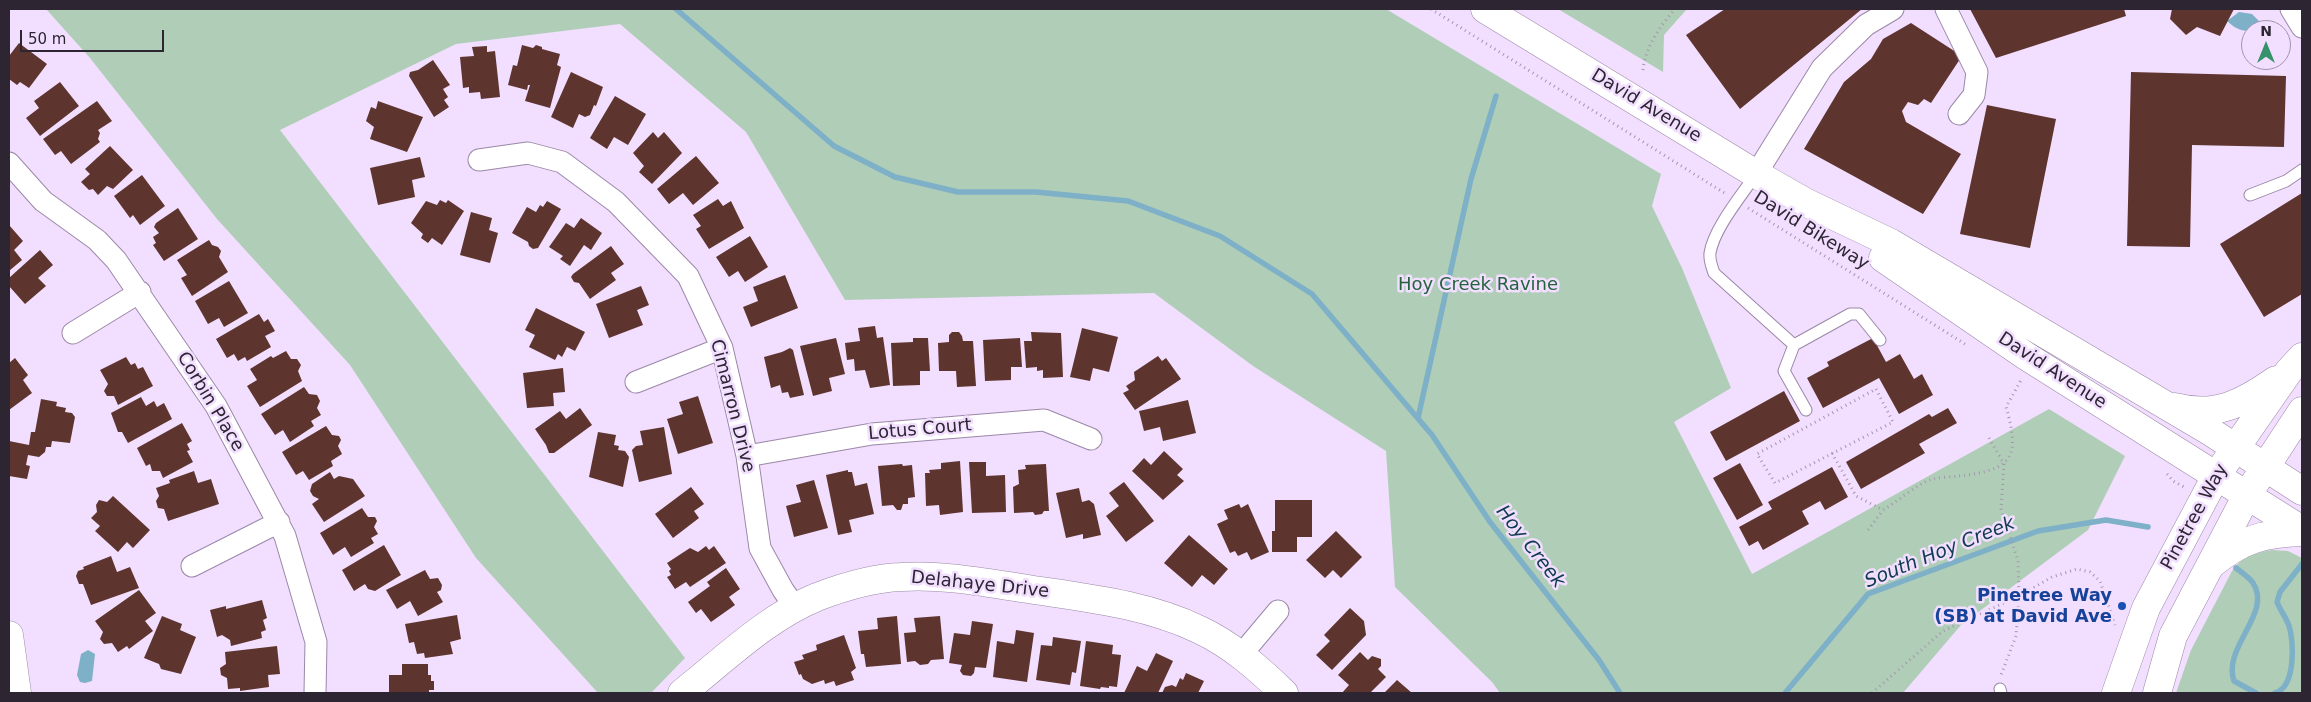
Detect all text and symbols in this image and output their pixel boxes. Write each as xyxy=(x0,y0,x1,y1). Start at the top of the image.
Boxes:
scale bar xyxy=(22,20,166,52)
north arrow xyxy=(2241,20,2291,70)
text: N xyxy=(2260,23,2272,39)
text: 50 m xyxy=(28,30,66,48)
street label: David Avenue xyxy=(1587,65,1705,147)
street label: David Bikeway xyxy=(1749,187,1873,275)
park label: Hoy Creek Ravine xyxy=(1398,274,1558,296)
street label: David Avenue xyxy=(1994,328,2110,414)
street label: Cimarron Drive xyxy=(705,337,759,475)
street label: Corbin Place xyxy=(172,348,248,456)
street label: Lotus Court xyxy=(867,415,973,445)
street label: Pinetree Way xyxy=(2157,460,2233,574)
water label: Hoy Creek xyxy=(1491,501,1569,593)
water label: South Hoy Creek xyxy=(1862,512,2018,594)
street label: Delahaye Drive xyxy=(910,567,1050,603)
place label: Pinetree Way (SB) at David Ave xyxy=(1934,585,2112,628)
marker: Pinetree Way (SB) at David Ave xyxy=(2116,600,2128,612)

